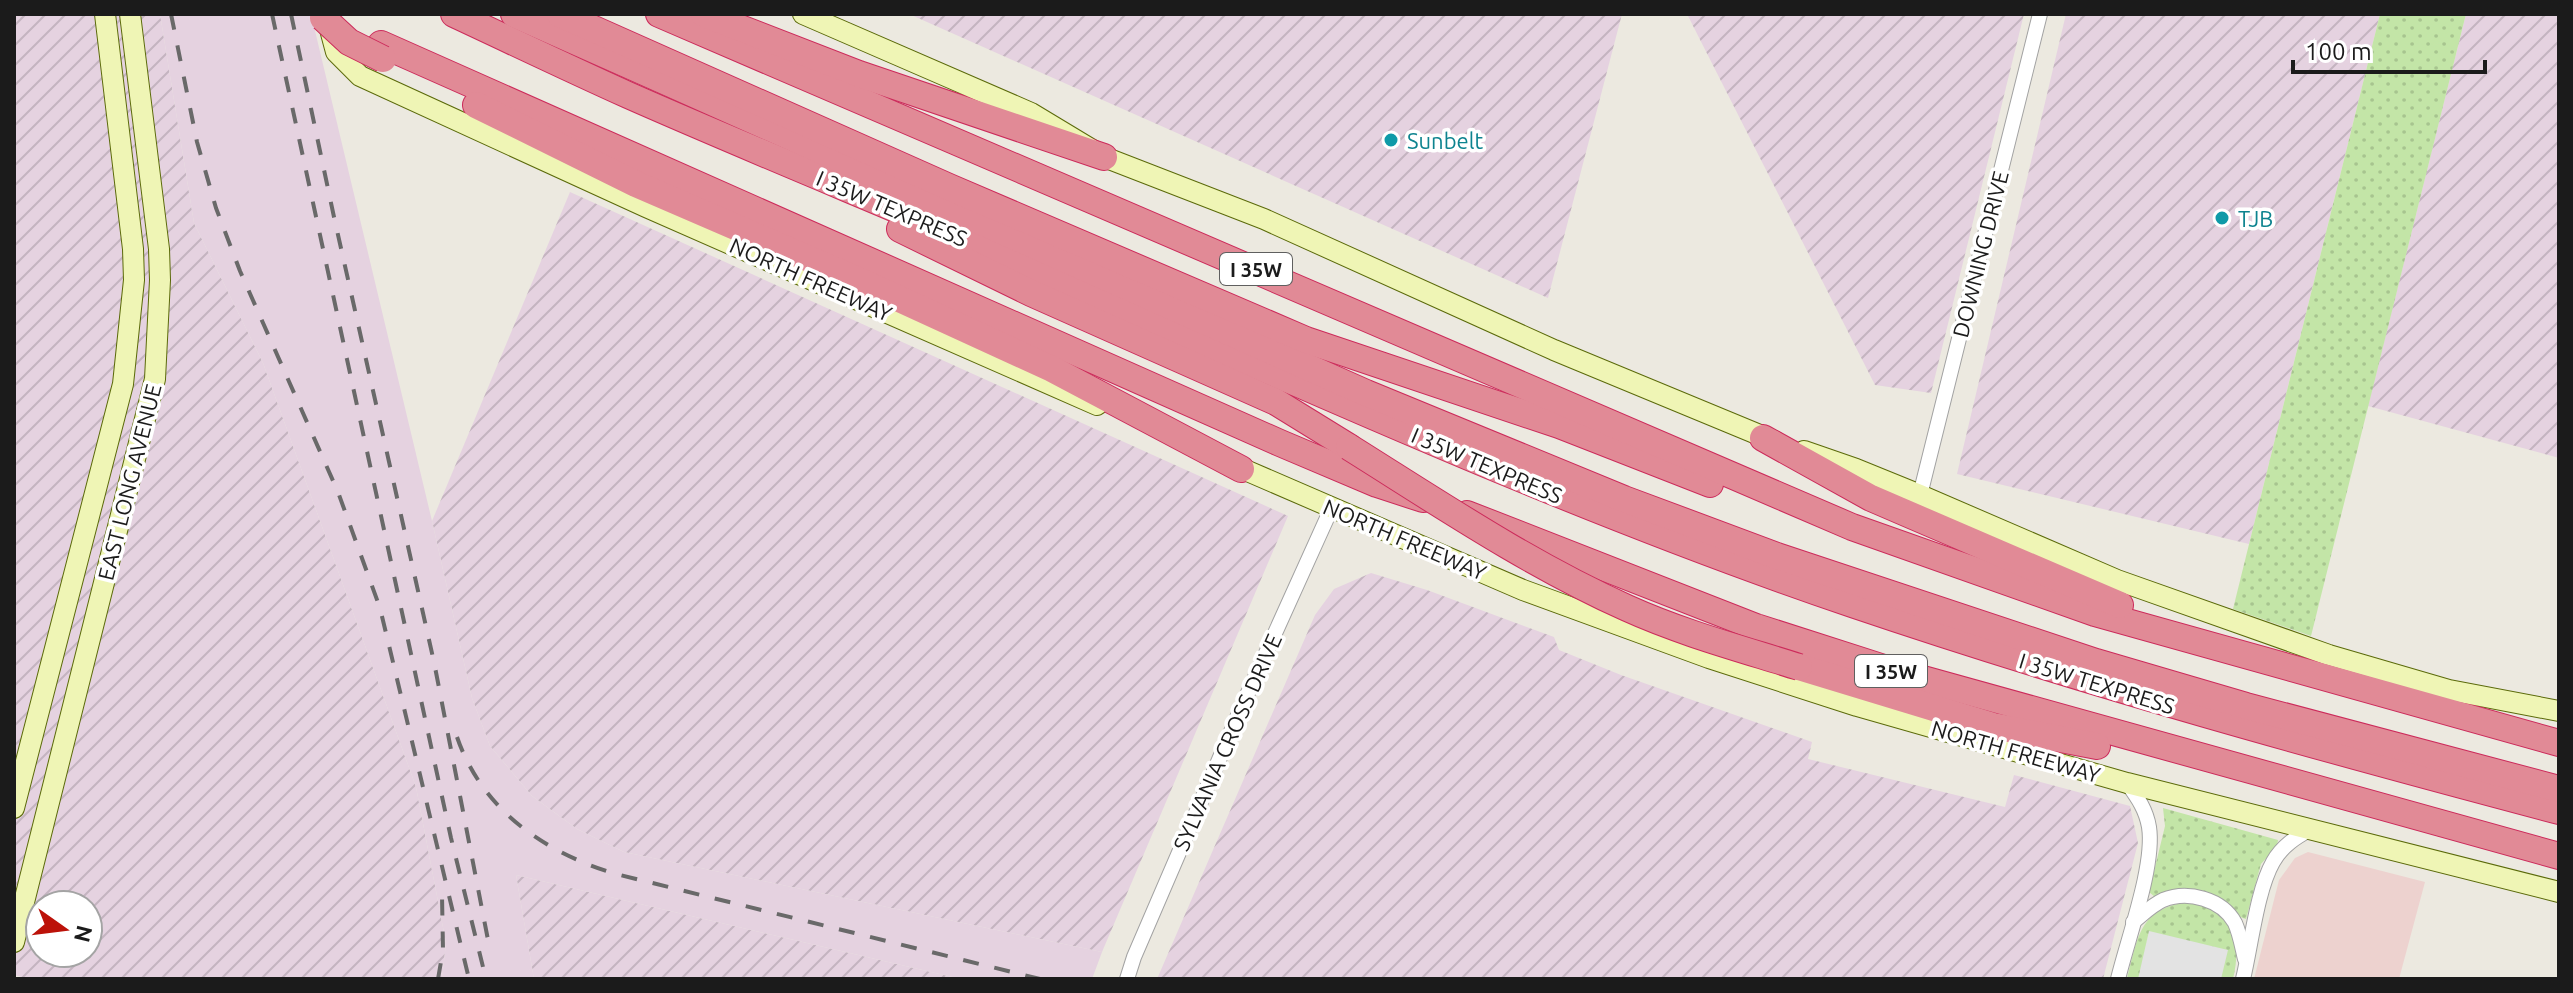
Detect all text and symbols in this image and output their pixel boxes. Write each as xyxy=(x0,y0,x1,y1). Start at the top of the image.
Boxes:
scale bar xyxy=(2293,24,2485,74)
text: 100 m xyxy=(2305,38,2372,65)
place label: Sunbelt xyxy=(1407,128,1483,153)
marker: Sunbelt xyxy=(1382,131,1400,149)
street label: I 35W TEXPRESS xyxy=(813,165,971,251)
street label: DOWNING DRIVE xyxy=(1947,168,2013,340)
place label: TJB xyxy=(2238,206,2273,231)
marker: TJB xyxy=(2213,209,2231,227)
street label: NORTH FREEWAY xyxy=(726,232,896,326)
road number: I 35W xyxy=(1220,253,1292,285)
street label: EAST LONG AVENUE xyxy=(92,381,166,583)
street label: I 35W TEXPRESS xyxy=(1408,422,1566,508)
street label: NORTH FREEWAY xyxy=(1320,493,1491,585)
street label: SYLVANIA CROSS DRIVE xyxy=(1168,630,1286,854)
street label: I 35W TEXPRESS xyxy=(2016,647,2178,719)
road number: I 35W xyxy=(1855,655,1927,687)
street label: NORTH FREEWAY xyxy=(1929,715,2104,787)
north arrow xyxy=(24,889,104,969)
text: N xyxy=(70,923,98,945)

